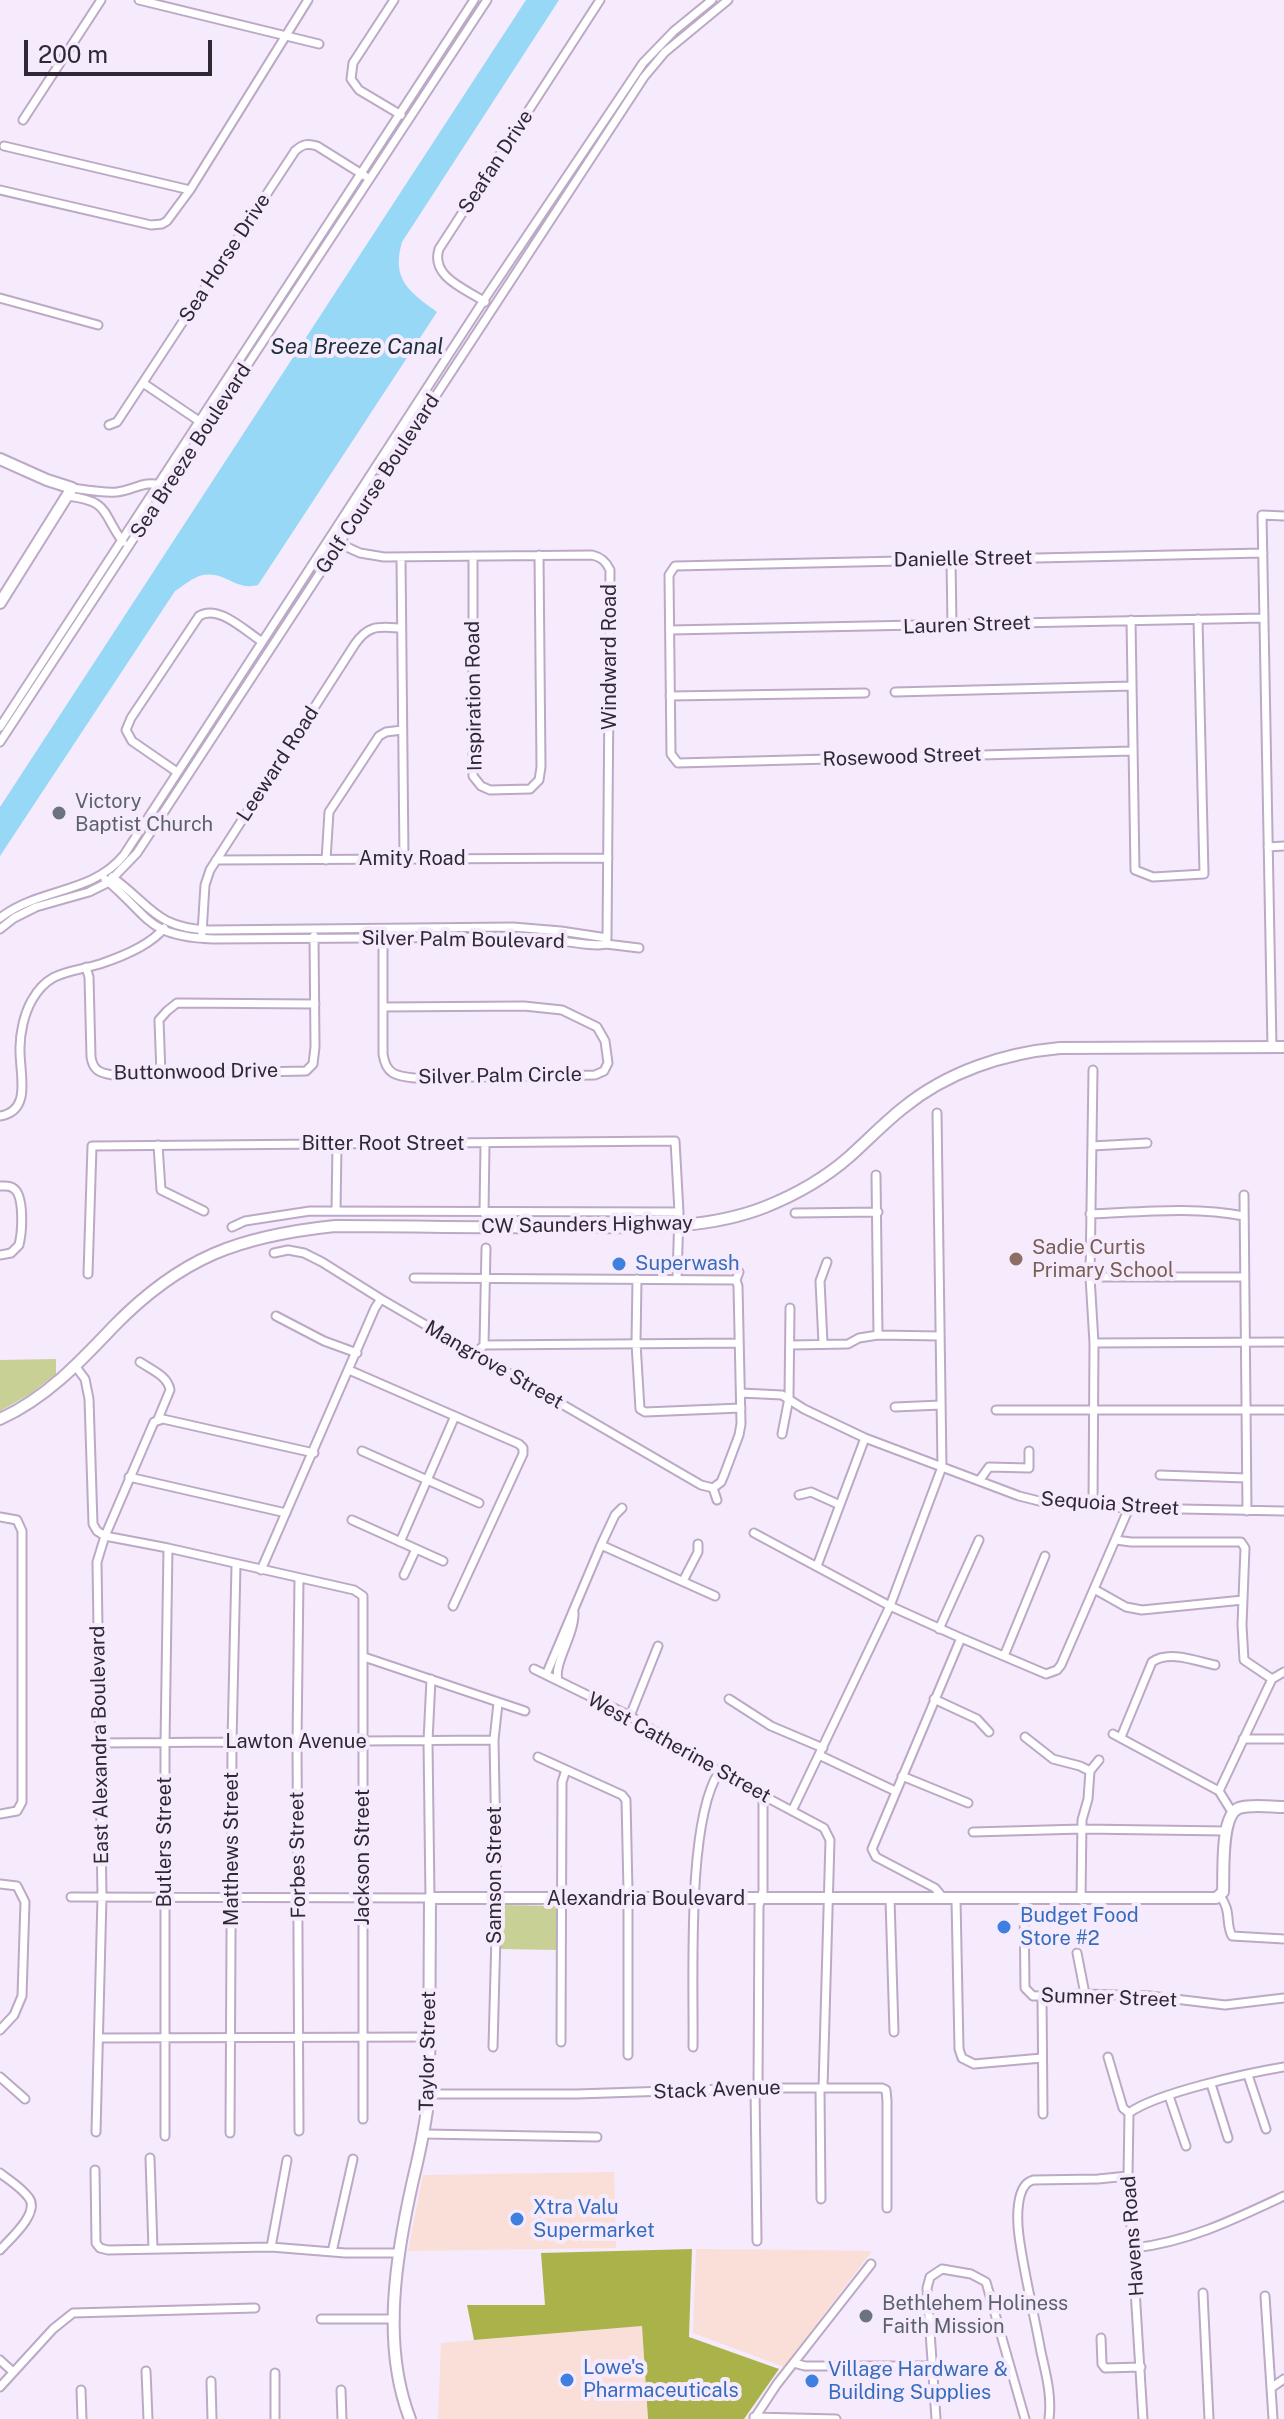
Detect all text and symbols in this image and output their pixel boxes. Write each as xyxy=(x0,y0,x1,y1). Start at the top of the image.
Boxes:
scale bar xyxy=(28,24,216,74)
text: 200 m xyxy=(38,40,108,68)
street label: Seafan Drive xyxy=(454,106,538,218)
street label: Sea Horse Drive xyxy=(174,189,276,327)
water label: Sea Breeze Canal xyxy=(270,334,444,360)
street label: Sea Breeze Boulevard xyxy=(126,359,256,543)
street label: Golf Course Boulevard xyxy=(311,390,445,578)
street label: Danielle Street xyxy=(893,546,1033,572)
street label: Windward Road xyxy=(598,584,622,730)
street label: Lauren Street xyxy=(903,611,1031,639)
street label: Inspiration Road xyxy=(461,621,487,771)
street label: Leeward Road xyxy=(232,702,324,826)
street label: Rosewood Street xyxy=(822,742,982,772)
place label: Victory Baptist Church xyxy=(75,790,213,837)
marker: Victory Baptist Church xyxy=(50,804,68,822)
street label: Amity Road xyxy=(358,847,466,871)
street label: Silver Palm Boulevard xyxy=(361,926,565,954)
street label: Buttonwood Drive xyxy=(114,1059,278,1085)
street label: Silver Palm Circle xyxy=(418,1063,582,1089)
street label: Bitter Root Street xyxy=(301,1132,465,1156)
street label: CW Saunders Highway xyxy=(481,1211,693,1239)
place label: Sadie Curtis Primary School xyxy=(1032,1236,1174,1283)
marker: Sadie Curtis Primary School xyxy=(1007,1250,1025,1268)
place label: Superwash xyxy=(635,1252,739,1276)
marker: Superwash xyxy=(610,1255,628,1273)
street label: Mangrove Street xyxy=(420,1316,568,1414)
street label: Sequoia Street xyxy=(1040,1487,1180,1521)
street label: East Alexandra Boulevard xyxy=(86,1625,114,1865)
street label: West Catherine Street xyxy=(583,1688,775,1808)
street label: Lawton Avenue xyxy=(225,1730,367,1754)
street label: Matthews Street xyxy=(220,1772,244,1926)
street label: Butlers Street xyxy=(153,1777,177,1907)
street label: Jackson Street xyxy=(351,1789,375,1925)
street label: Forbes Street xyxy=(285,1791,311,1919)
street label: Samson Street xyxy=(483,1806,507,1944)
street label: Alexandria Boulevard xyxy=(547,1887,745,1911)
place label: Budget Food Store #2 xyxy=(1020,1904,1139,1951)
marker: Budget Food Store #2 xyxy=(995,1918,1013,1936)
street label: Sumner Street xyxy=(1040,1984,1178,2012)
street label: Taylor Street xyxy=(415,1991,441,2111)
street label: Stack Avenue xyxy=(653,2076,781,2104)
street label: Havens Road xyxy=(1117,2175,1149,2297)
place label: Xtra Valu Supermarket xyxy=(533,2196,655,2243)
marker: Xtra Valu Supermarket xyxy=(508,2210,526,2228)
place label: Bethlehem Holiness Faith Mission xyxy=(882,2292,1068,2339)
marker: Bethlehem Holiness Faith Mission xyxy=(857,2307,875,2325)
place label: Lowe's Pharmaceuticals xyxy=(583,2356,739,2403)
place label: Village Hardware & Building Supplies xyxy=(828,2358,1008,2405)
marker: Lowe's Pharmaceuticals xyxy=(558,2371,576,2389)
marker: Village Hardware & Building Supplies xyxy=(803,2372,821,2390)

